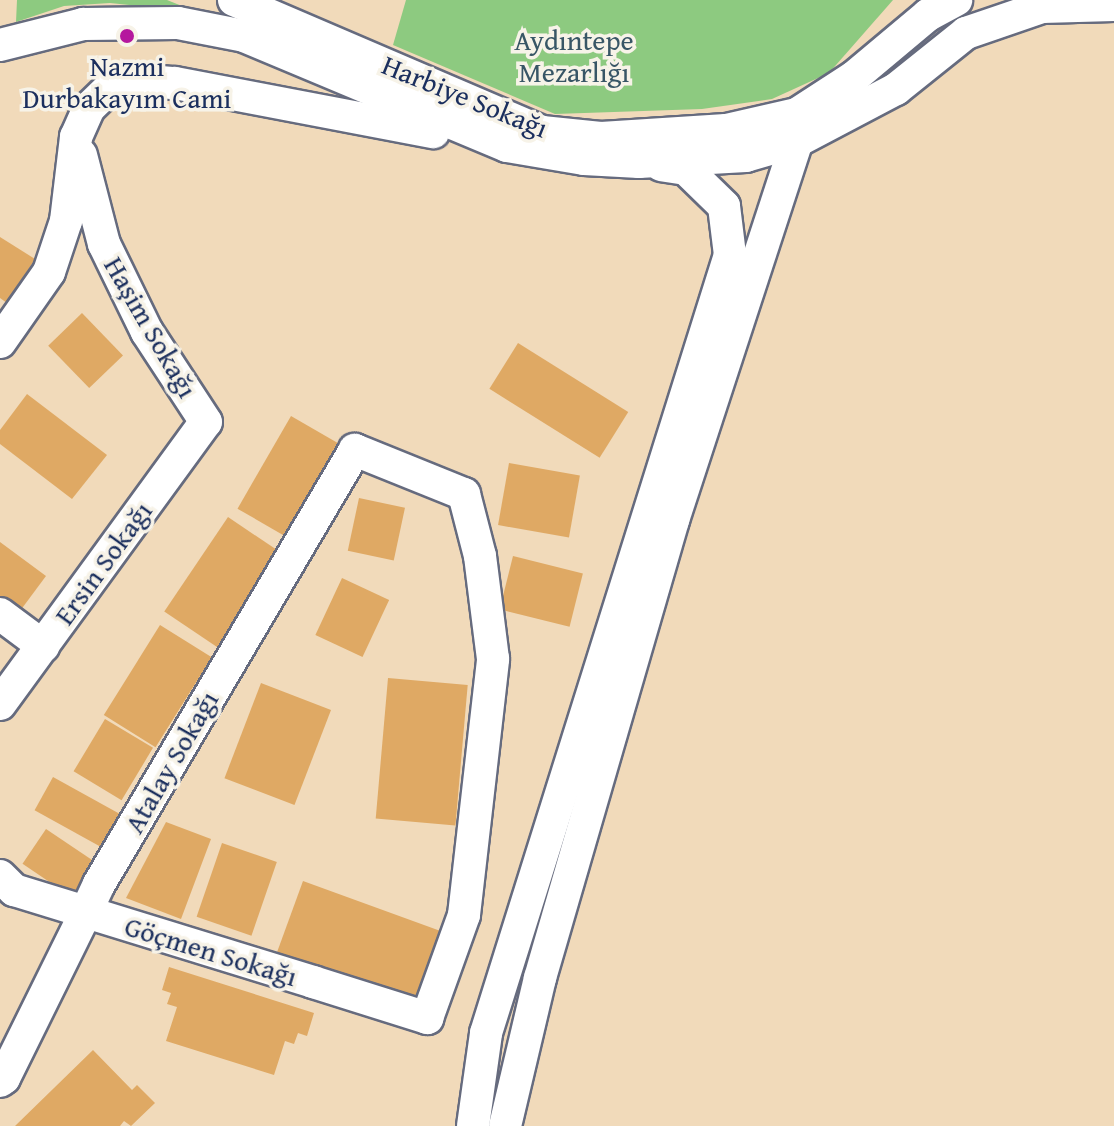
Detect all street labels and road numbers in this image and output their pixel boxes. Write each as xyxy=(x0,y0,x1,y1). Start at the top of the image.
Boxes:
street label: Harbiye Sokağı xyxy=(377,48,553,144)
street label: Haşim Sokağı xyxy=(97,251,205,403)
street label: Ersin Sokağı xyxy=(47,495,159,631)
street label: Atalay Sokağı xyxy=(117,685,225,839)
street label: Göçmen Sokağı xyxy=(121,909,301,993)

